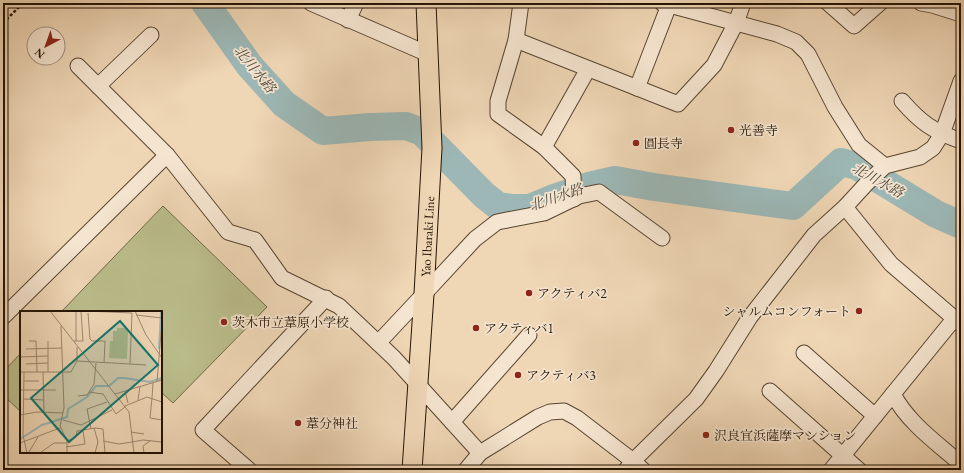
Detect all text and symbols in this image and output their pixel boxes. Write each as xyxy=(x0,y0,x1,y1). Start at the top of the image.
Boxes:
north arrow xyxy=(26,26,66,66)
water label: 北川水路 xyxy=(230,42,280,97)
text: N xyxy=(31,45,47,62)
place label: 光善寺 xyxy=(739,122,778,139)
marker: 光善寺 xyxy=(726,125,736,135)
place label: 圓長寺 xyxy=(644,135,683,152)
marker: 圓長寺 xyxy=(631,138,641,148)
water label: 北川水路 xyxy=(849,159,908,202)
water label: 北川水路 xyxy=(527,179,586,215)
street label: Yao Ibaraki Line xyxy=(417,196,438,277)
place label: アクティバ2 xyxy=(537,285,608,302)
marker: アクティバ2 xyxy=(524,288,534,298)
place label: シャルムコンフォート xyxy=(722,303,851,320)
marker: シャルムコンフォート xyxy=(854,306,864,316)
inset map xyxy=(20,311,162,453)
place label: 茨木市立葦原小学校 xyxy=(232,314,349,331)
marker: 茨木市立葦原小学校 xyxy=(219,317,229,327)
place label: アクティバ1 xyxy=(484,320,554,337)
marker: アクティバ1 xyxy=(471,323,481,333)
place label: アクティバ3 xyxy=(526,367,596,384)
marker: アクティバ3 xyxy=(513,370,523,380)
place label: 葦分神社 xyxy=(306,415,358,432)
marker: 葦分神社 xyxy=(293,418,303,428)
place label: 沢良宜浜薩摩マンション xyxy=(714,427,856,444)
marker: 沢良宜浜薩摩マンション xyxy=(701,430,711,440)

